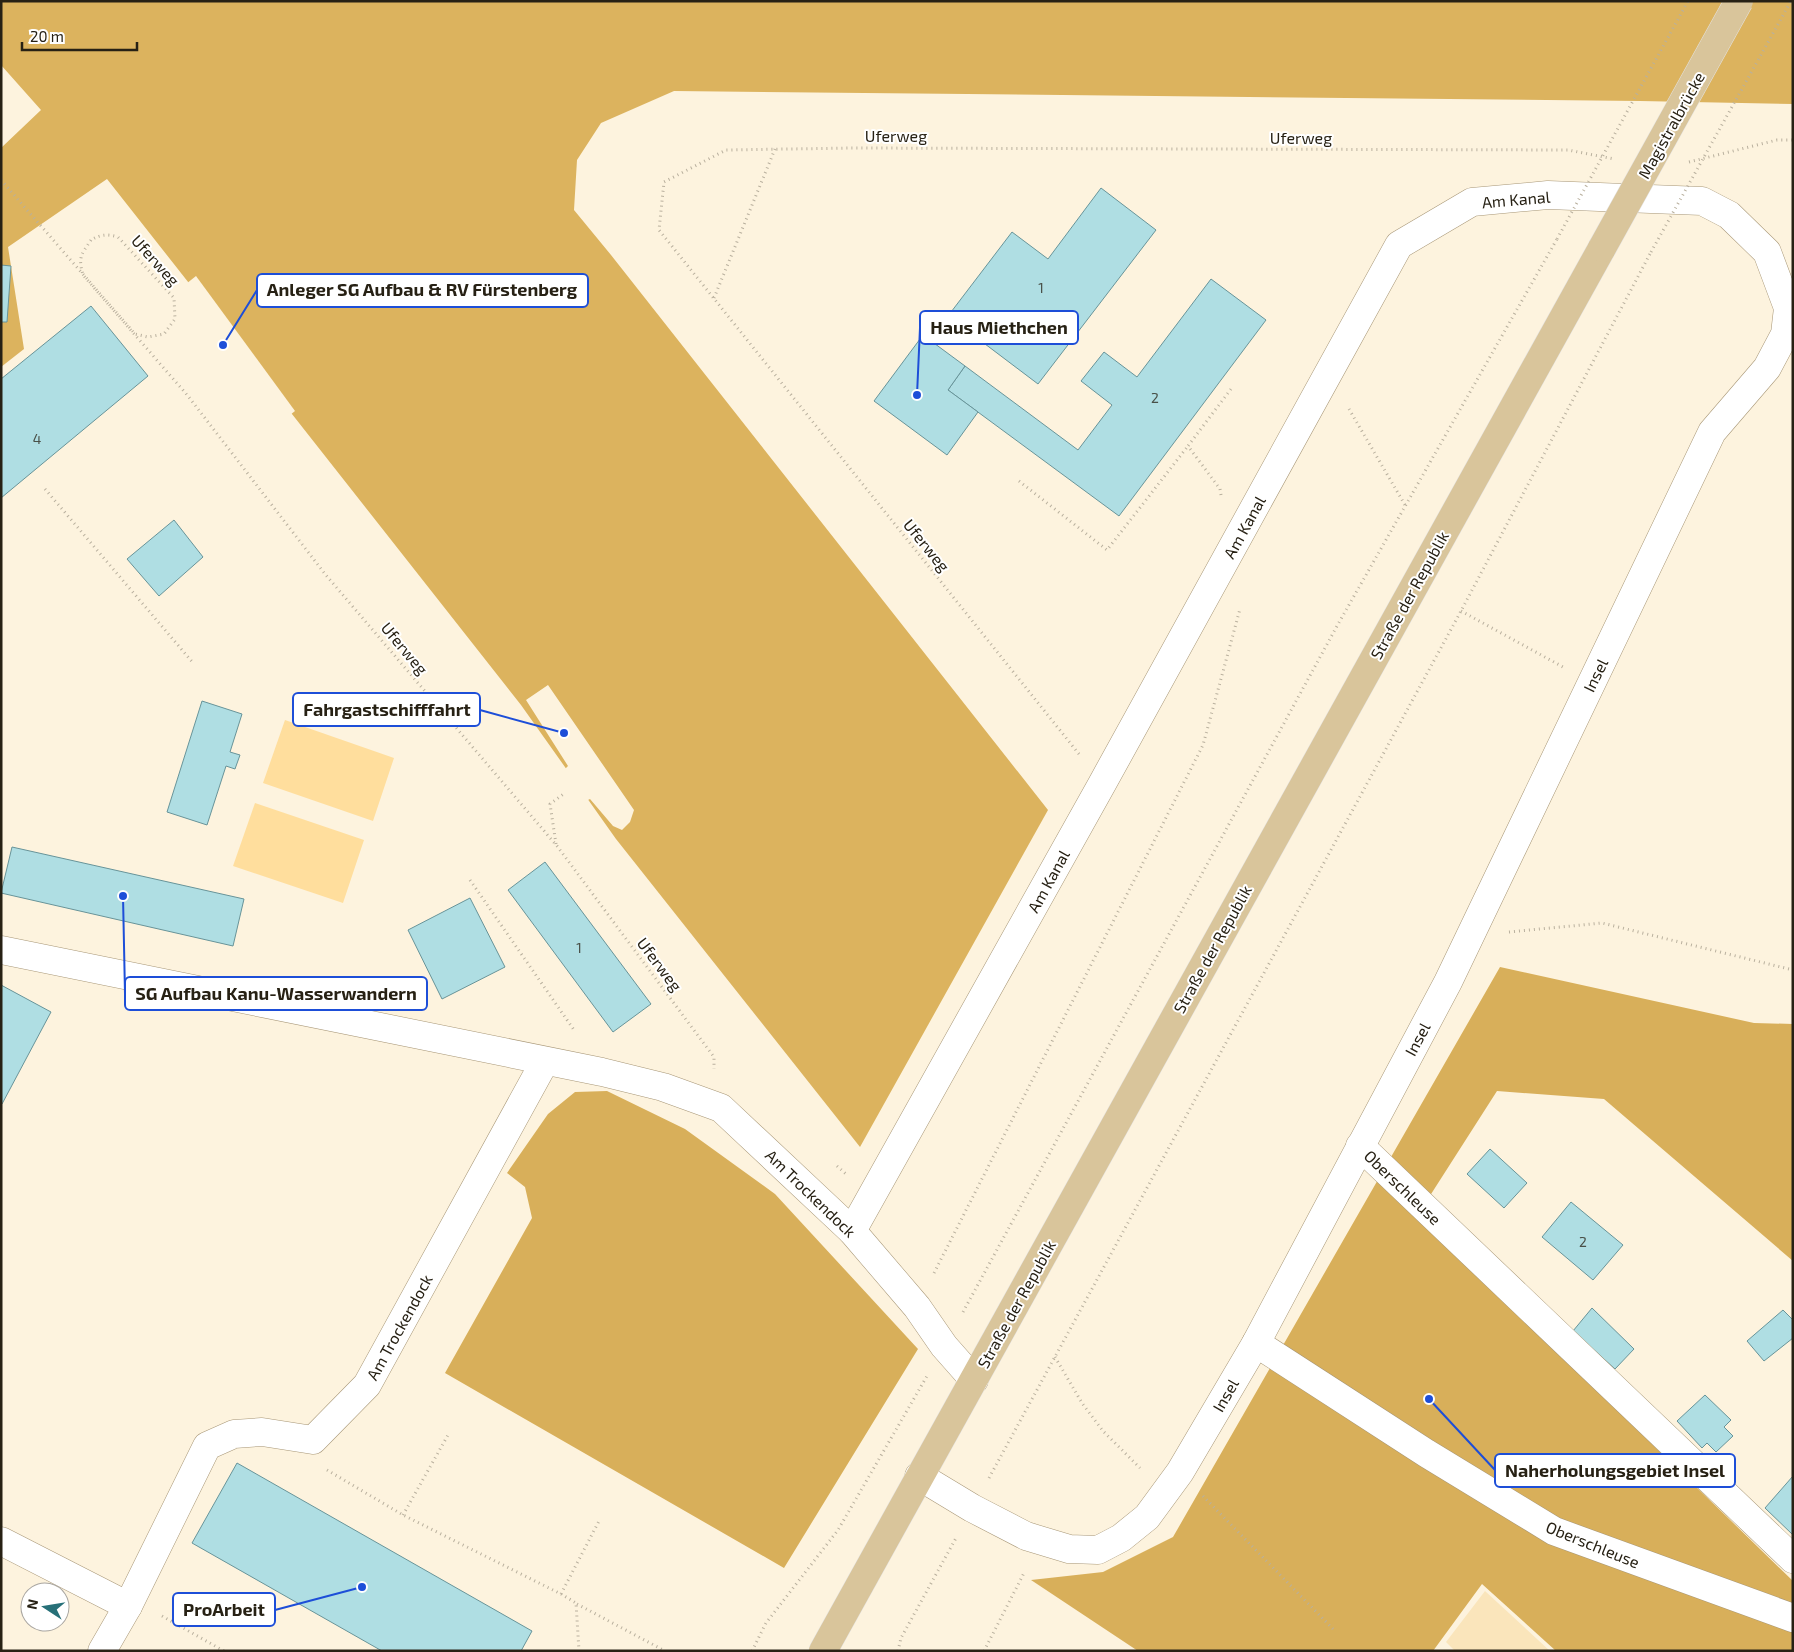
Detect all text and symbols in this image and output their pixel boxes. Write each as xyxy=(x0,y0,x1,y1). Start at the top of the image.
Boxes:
scale bar xyxy=(22,20,138,52)
text: 20 m xyxy=(30,27,64,45)
street label: Magistralbrücke xyxy=(1634,68,1708,182)
street label: Uferweg xyxy=(865,126,927,145)
street label: Uferweg xyxy=(1270,128,1332,147)
street label: Am Kanal xyxy=(1481,187,1551,211)
street label: Uferweg xyxy=(128,231,184,290)
callout: Anleger SG Aufbau & RV Fürstenberg xyxy=(257,274,588,307)
text: Anleger SG Aufbau & RV Fürstenberg xyxy=(267,278,578,300)
house number: 1 xyxy=(1038,279,1044,296)
callout: Haus Miethchen xyxy=(920,311,1078,344)
text: Haus Miethchen xyxy=(930,316,1068,338)
house number: 2 xyxy=(1151,389,1159,406)
house number: 4 xyxy=(33,430,41,447)
street label: Am Kanal xyxy=(1219,492,1269,562)
street label: Uferweg xyxy=(900,515,954,575)
street label: Straße der Republik xyxy=(1366,528,1452,662)
street label: Uferweg xyxy=(378,618,432,678)
street label: Insel xyxy=(1579,655,1611,695)
callout: Fahrgastschifffahrt xyxy=(293,693,480,726)
text: Fahrgastschifffahrt xyxy=(303,698,471,720)
street label: Am Kanal xyxy=(1023,846,1073,916)
street label: Straße der Republik xyxy=(1169,882,1255,1016)
street label: Uferweg xyxy=(634,933,686,995)
house number: 1 xyxy=(576,939,582,956)
callout: SG Aufbau Kanu-Wasserwandern xyxy=(125,977,427,1010)
text: SG Aufbau Kanu-Wasserwandern xyxy=(135,982,417,1004)
street label: Insel xyxy=(1400,1019,1434,1059)
street label: Am Trockendock xyxy=(762,1145,860,1241)
street label: Oberschleuse xyxy=(1361,1146,1445,1228)
house number: 2 xyxy=(1579,1233,1587,1250)
street label: Straße der Republik xyxy=(973,1237,1059,1371)
street label: Am Trockendock xyxy=(362,1271,436,1383)
street label: Insel xyxy=(1208,1375,1242,1415)
callout: Naherholungsgebiet Insel xyxy=(1495,1454,1735,1487)
text: Naherholungsgebiet Insel xyxy=(1505,1459,1725,1481)
street label: Oberschleuse xyxy=(1543,1517,1643,1571)
north arrow xyxy=(20,1582,70,1632)
callout: ProArbeit xyxy=(173,1593,275,1626)
text: N xyxy=(22,1597,41,1611)
text: ProArbeit xyxy=(183,1598,266,1620)

